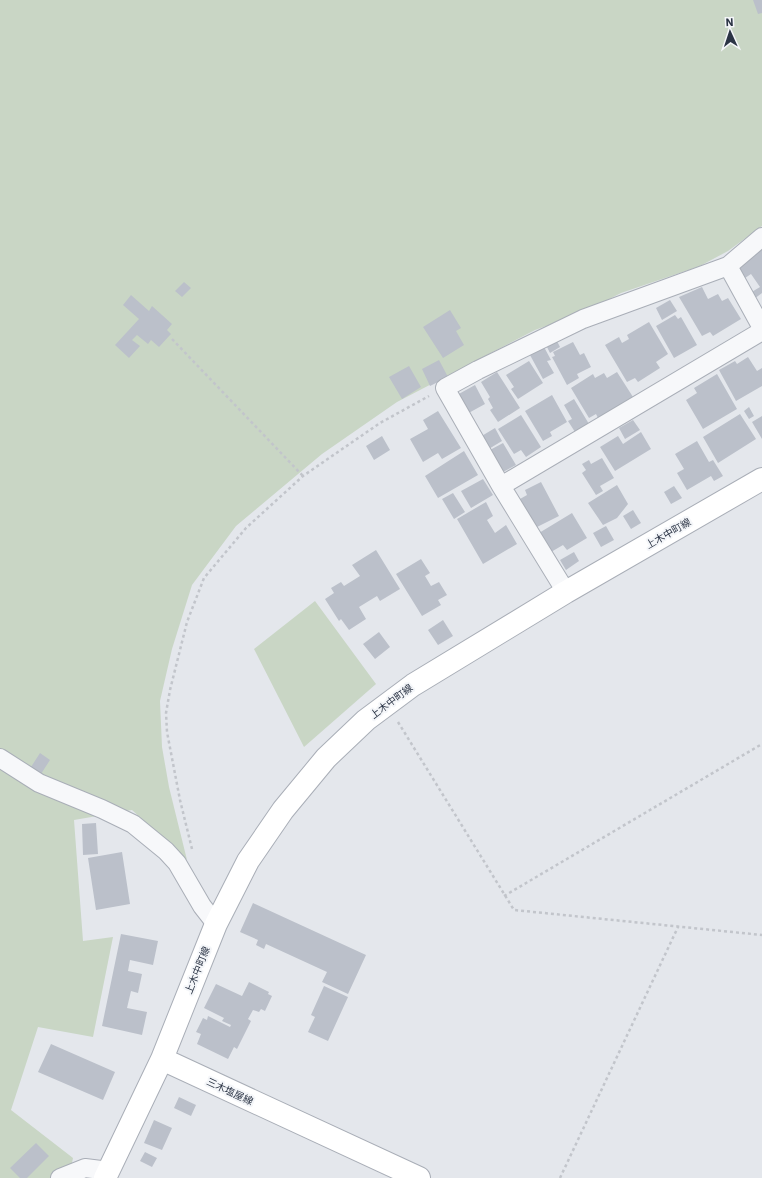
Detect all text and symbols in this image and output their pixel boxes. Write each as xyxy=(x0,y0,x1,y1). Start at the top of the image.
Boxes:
north arrow xyxy=(710,12,750,52)
text: N xyxy=(725,15,734,29)
street label: 上木中町線 xyxy=(643,515,693,552)
street label: 上木中町線 xyxy=(367,681,415,722)
street label: 上木中町線 xyxy=(182,945,213,996)
street label: 三木塩屋線 xyxy=(204,1075,255,1108)

